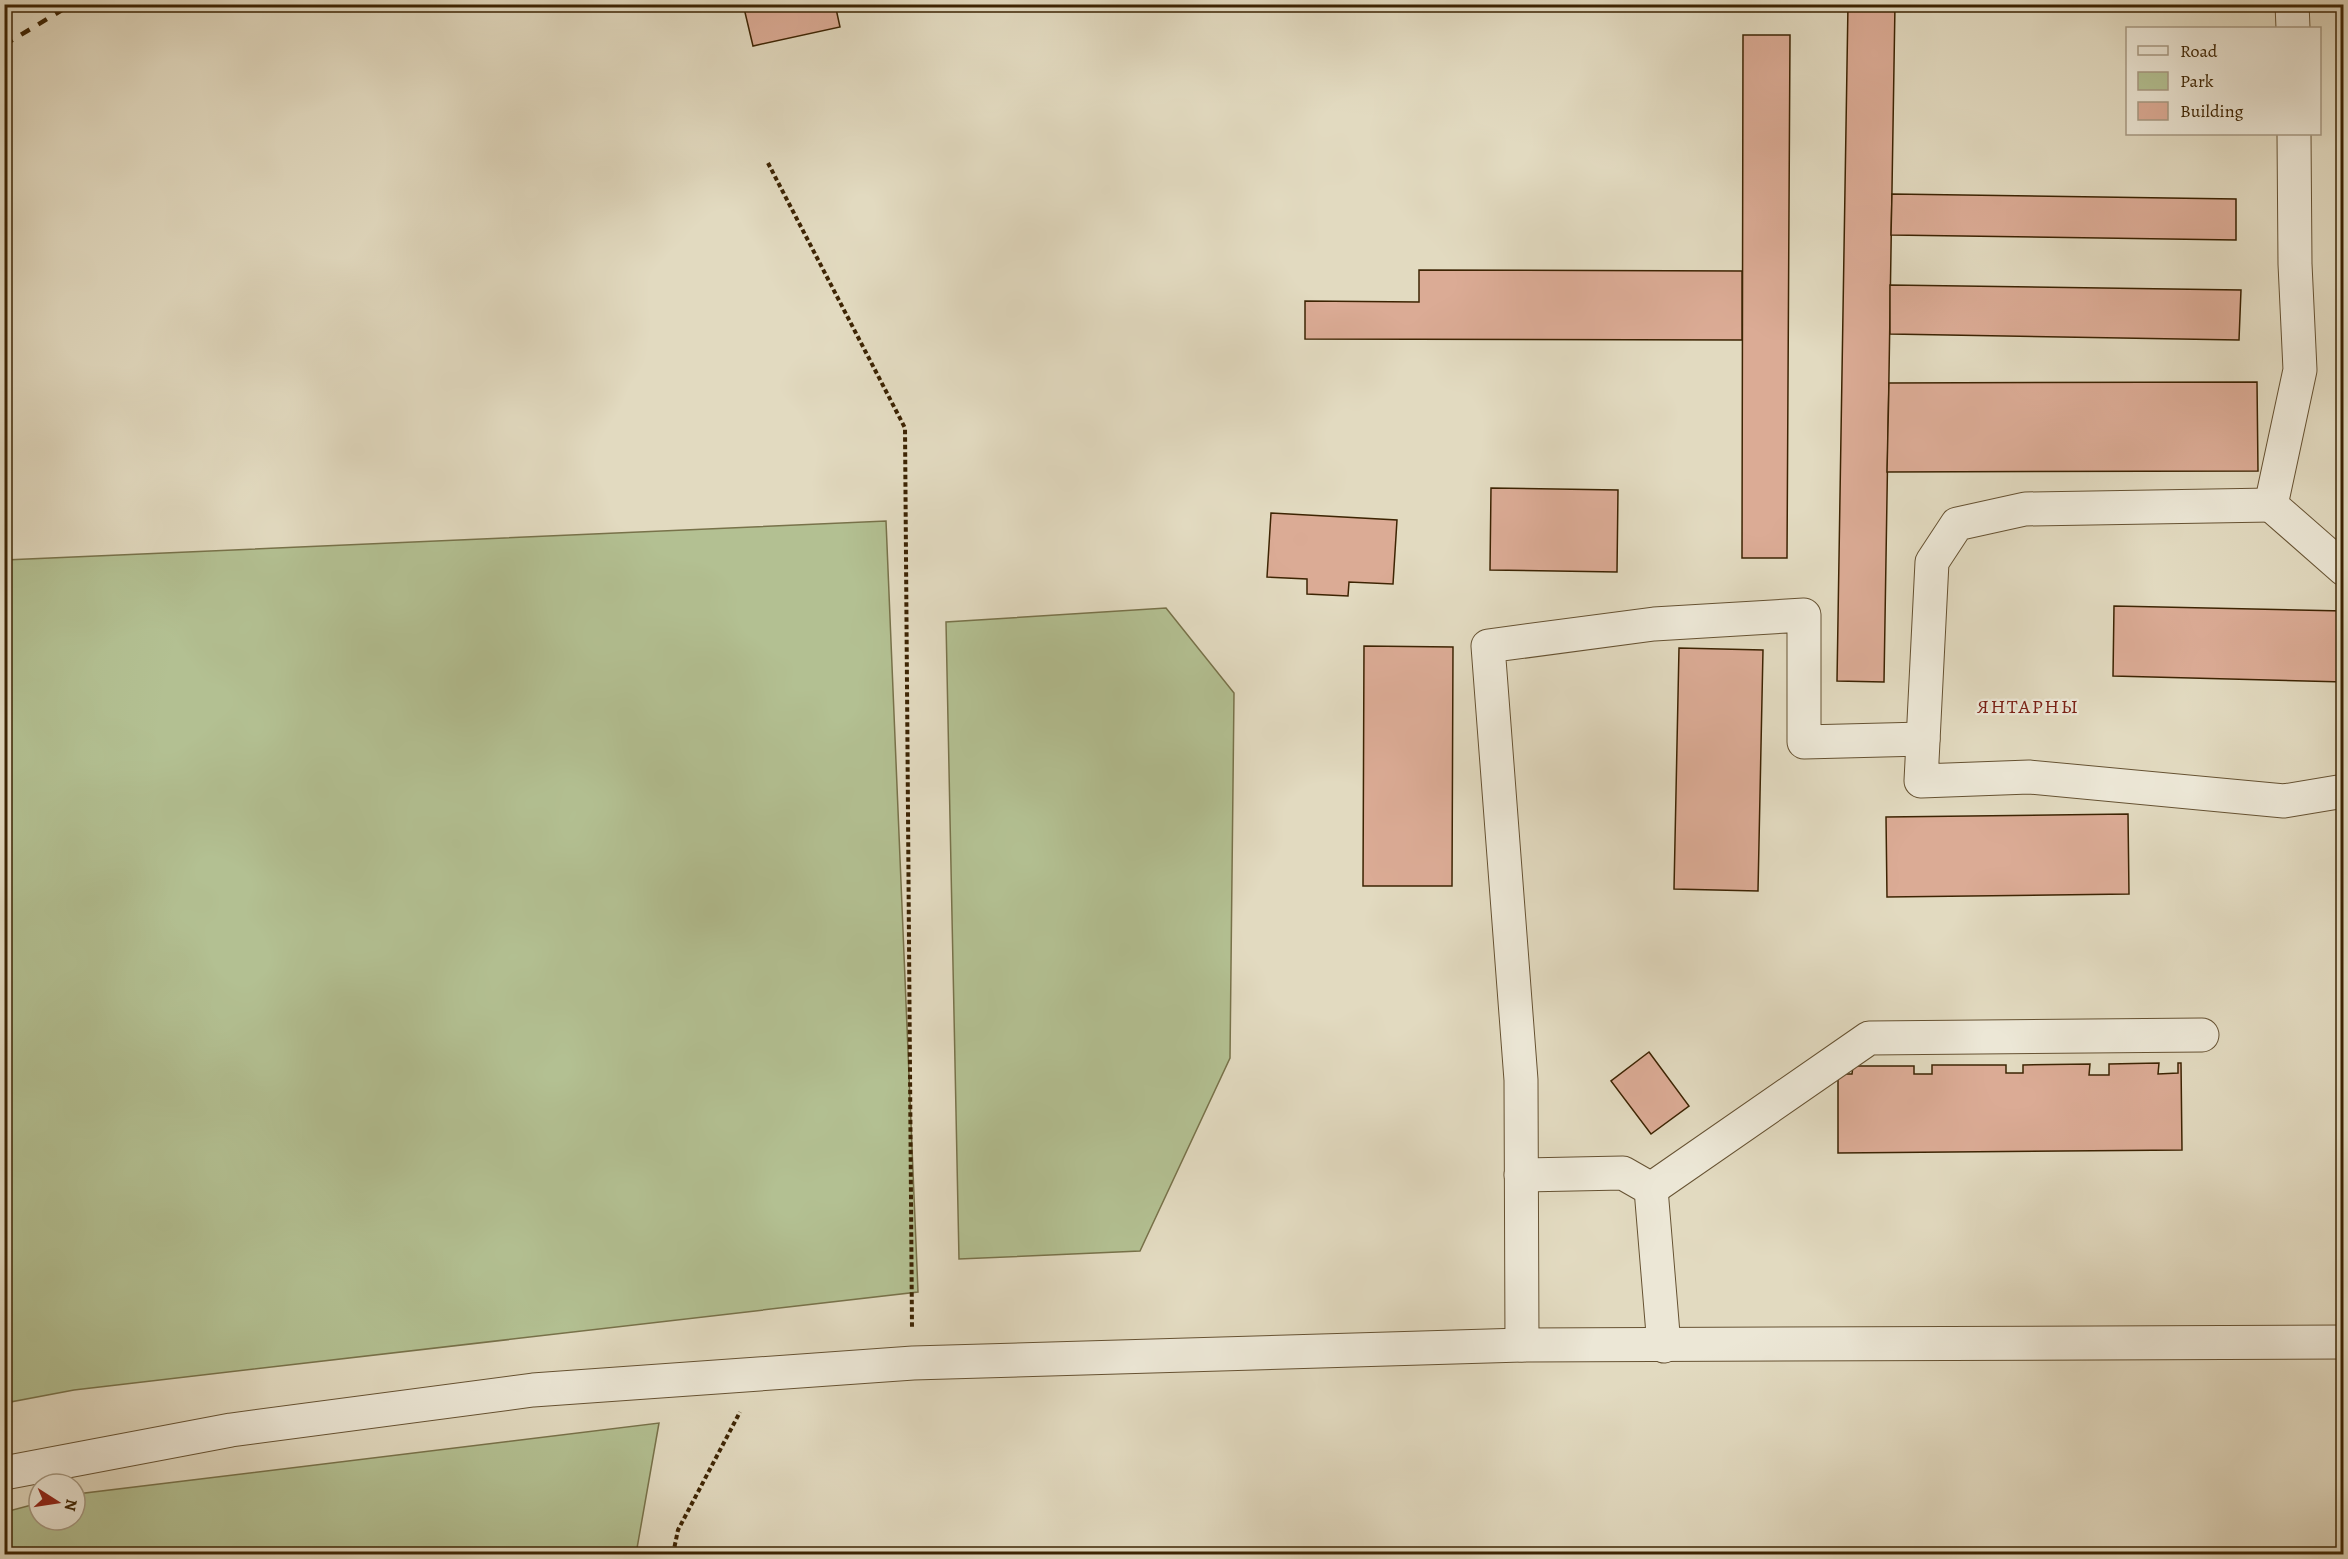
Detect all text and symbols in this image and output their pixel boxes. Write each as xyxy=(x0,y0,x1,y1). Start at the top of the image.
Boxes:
legend xyxy=(2126,27,2321,135)
text: Road xyxy=(2180,39,2218,63)
text: Park xyxy=(2180,69,2214,93)
text: Building xyxy=(2180,99,2244,123)
district label: ЯНТАРНЫ xyxy=(1977,693,2079,720)
north arrow xyxy=(27,1472,87,1532)
text: N xyxy=(59,1497,83,1513)

